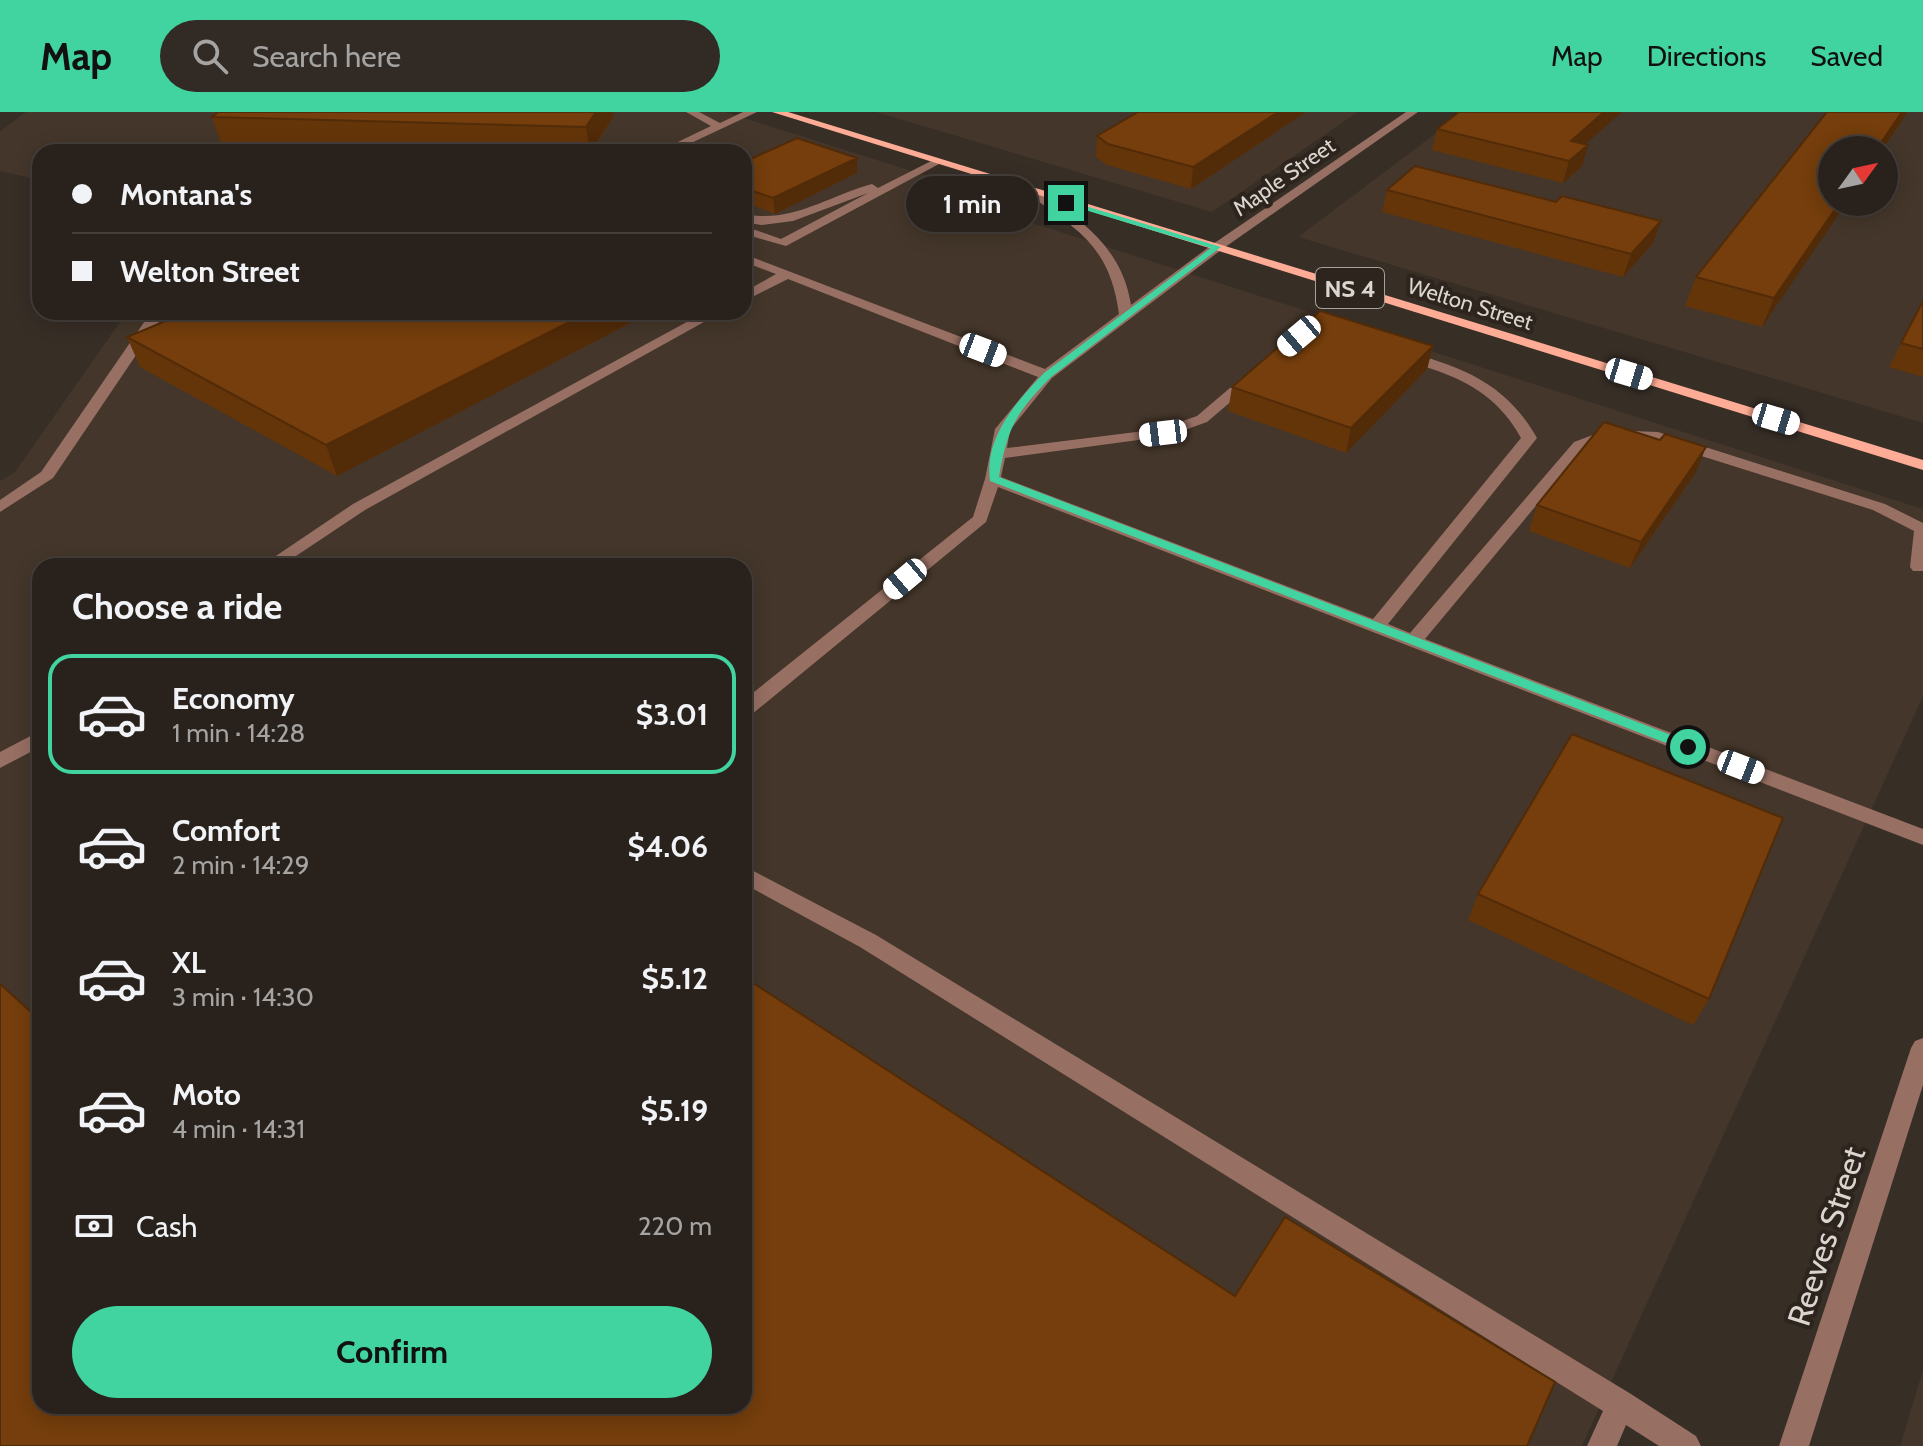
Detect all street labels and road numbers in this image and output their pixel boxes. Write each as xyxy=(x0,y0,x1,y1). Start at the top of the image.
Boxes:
street label: Maple Street xyxy=(1228,132,1341,222)
road number: NS 4 xyxy=(1316,268,1384,308)
street label: Welton Street xyxy=(1404,272,1536,336)
street label: Reeves Street xyxy=(1779,1141,1873,1330)

